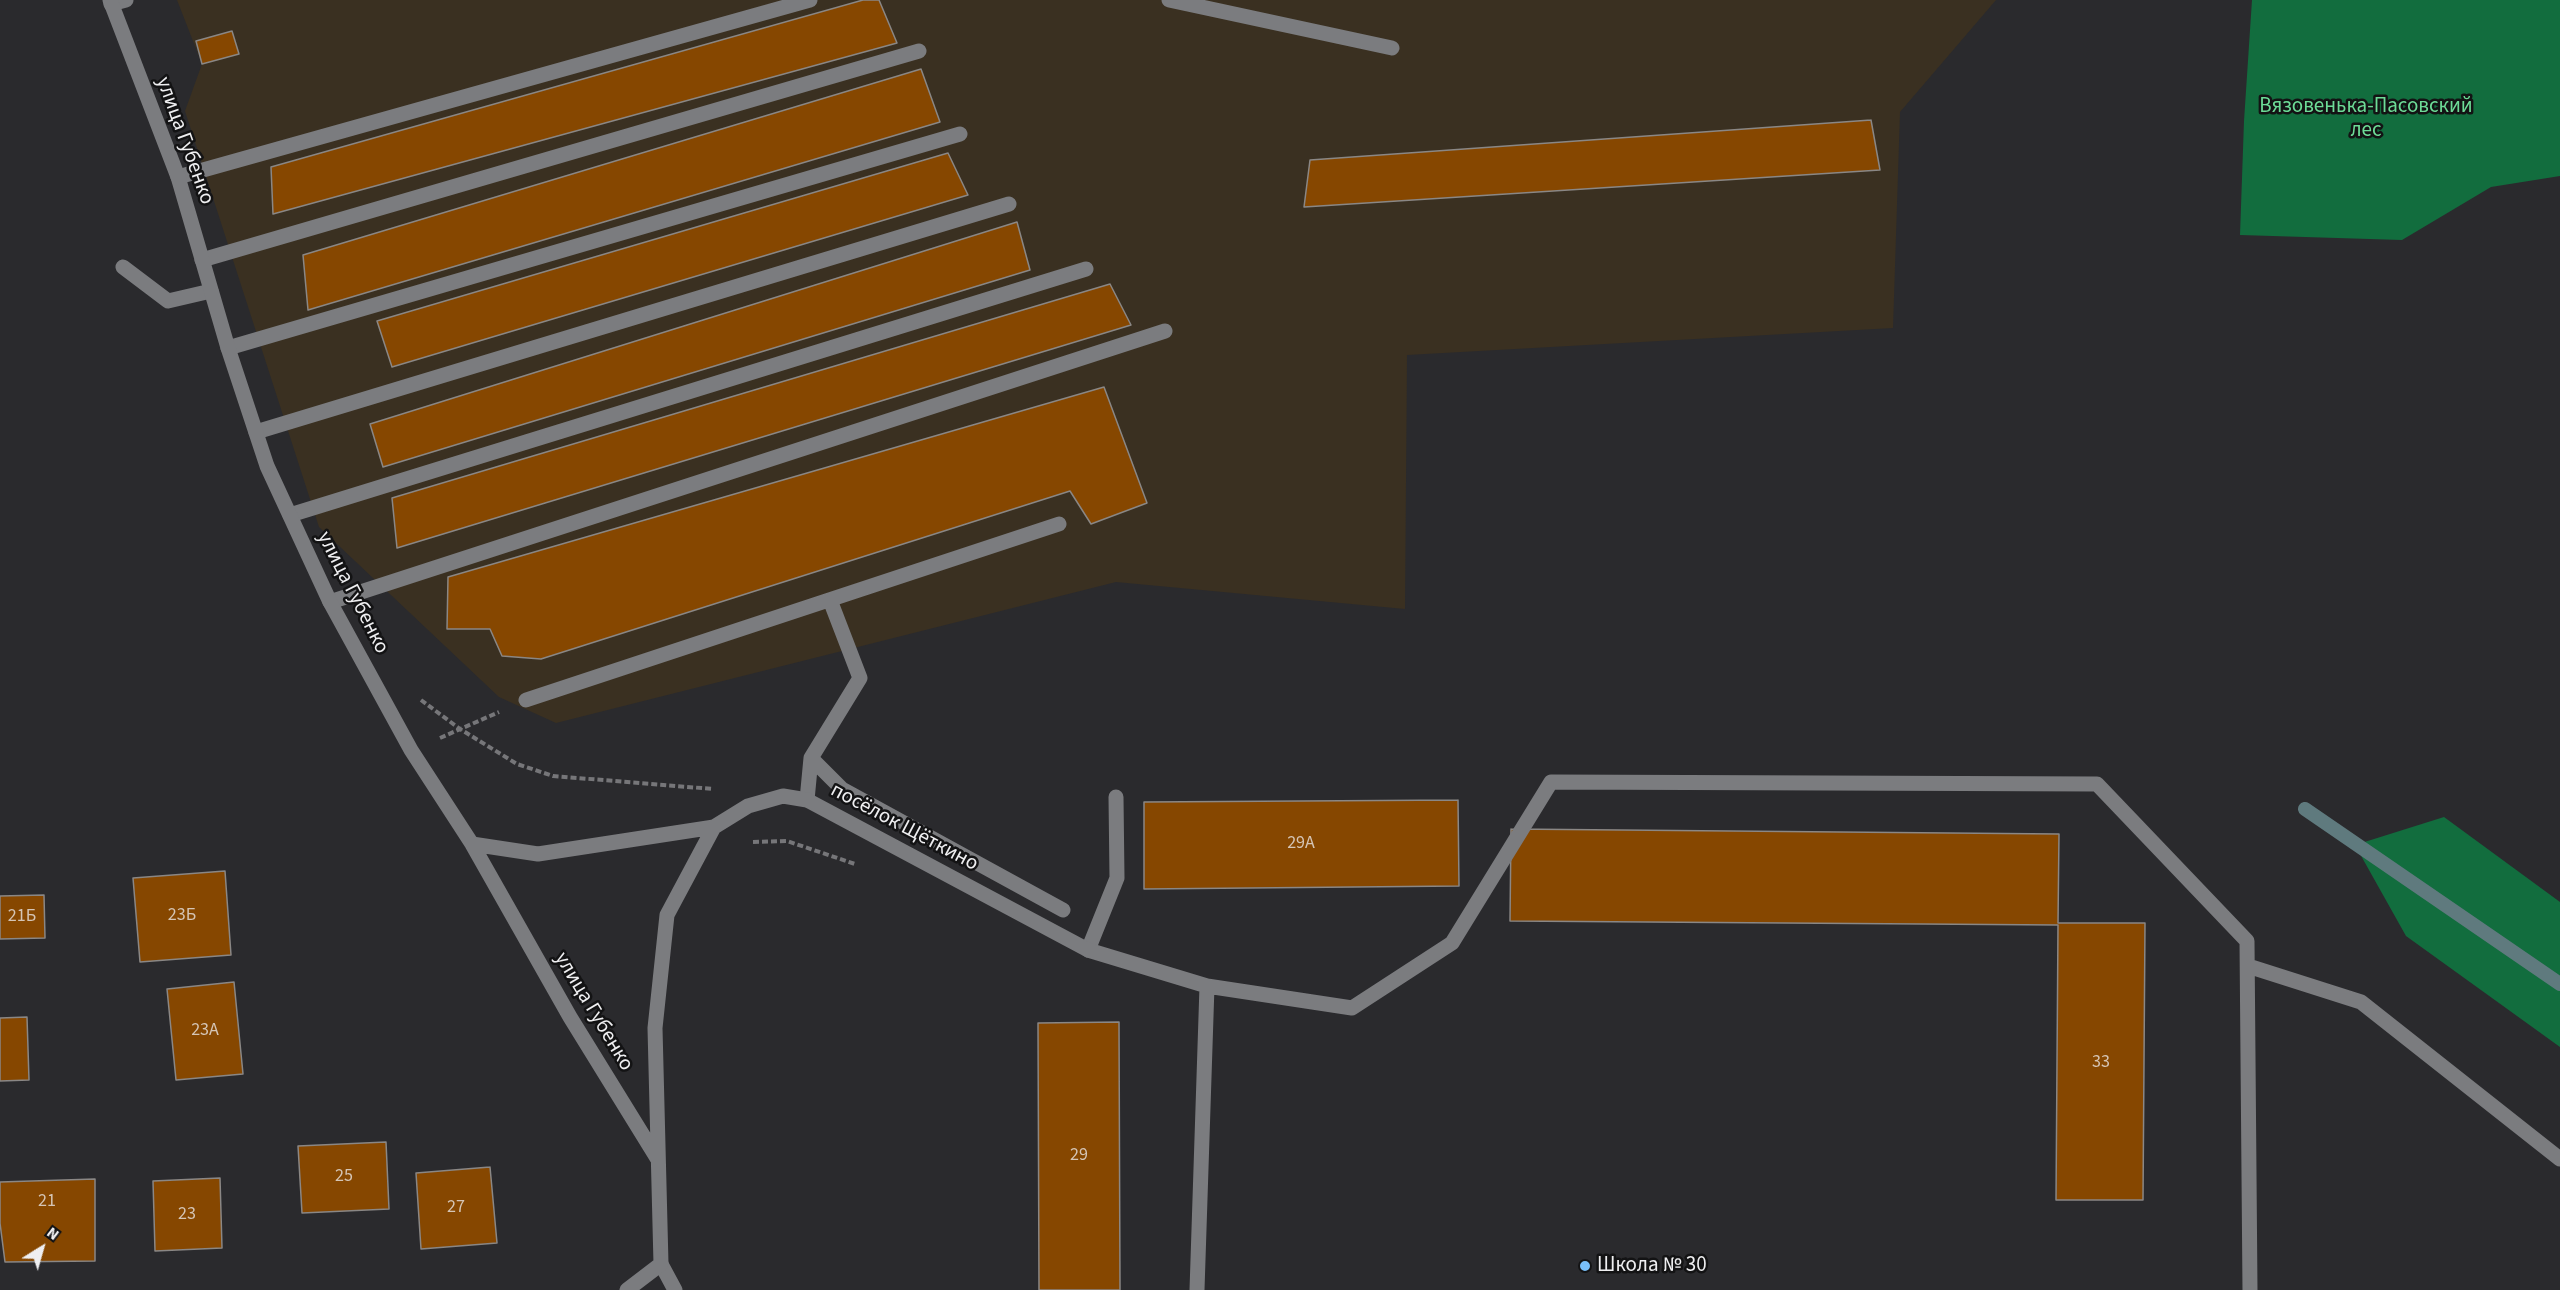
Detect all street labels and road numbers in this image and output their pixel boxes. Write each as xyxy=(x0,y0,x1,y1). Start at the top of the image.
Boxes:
street label: улица Губенко xyxy=(149,74,219,208)
street label: улица Губенко xyxy=(310,528,394,658)
street label: посёлок Щёткино xyxy=(826,778,982,878)
street label: улица Губенко xyxy=(548,948,638,1076)

